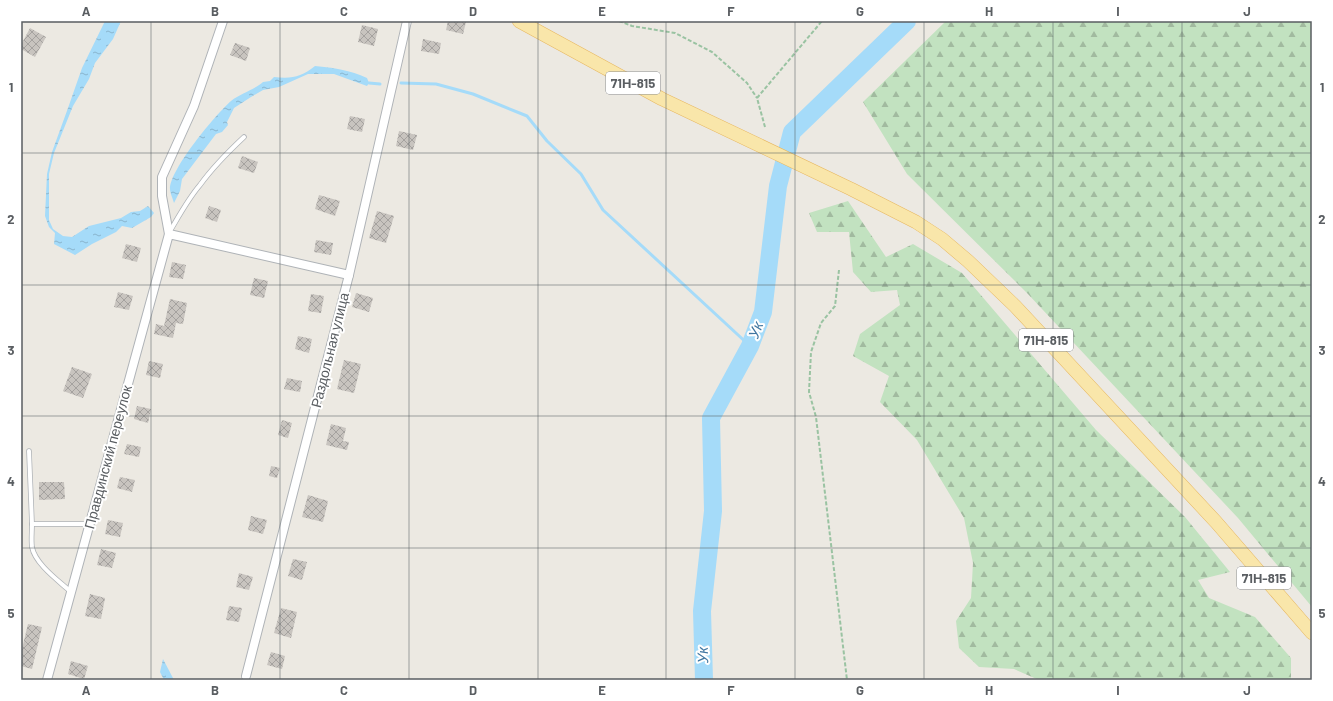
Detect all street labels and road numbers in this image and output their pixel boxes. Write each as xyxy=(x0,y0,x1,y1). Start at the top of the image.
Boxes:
road number: 71Н-815 xyxy=(606,72,660,94)
street label: Раздольная улица xyxy=(307,290,352,409)
road number: 71Н-815 xyxy=(1019,329,1073,351)
street label: Правдинский переулок xyxy=(80,382,135,531)
road number: 71Н-815 xyxy=(1237,567,1291,589)

